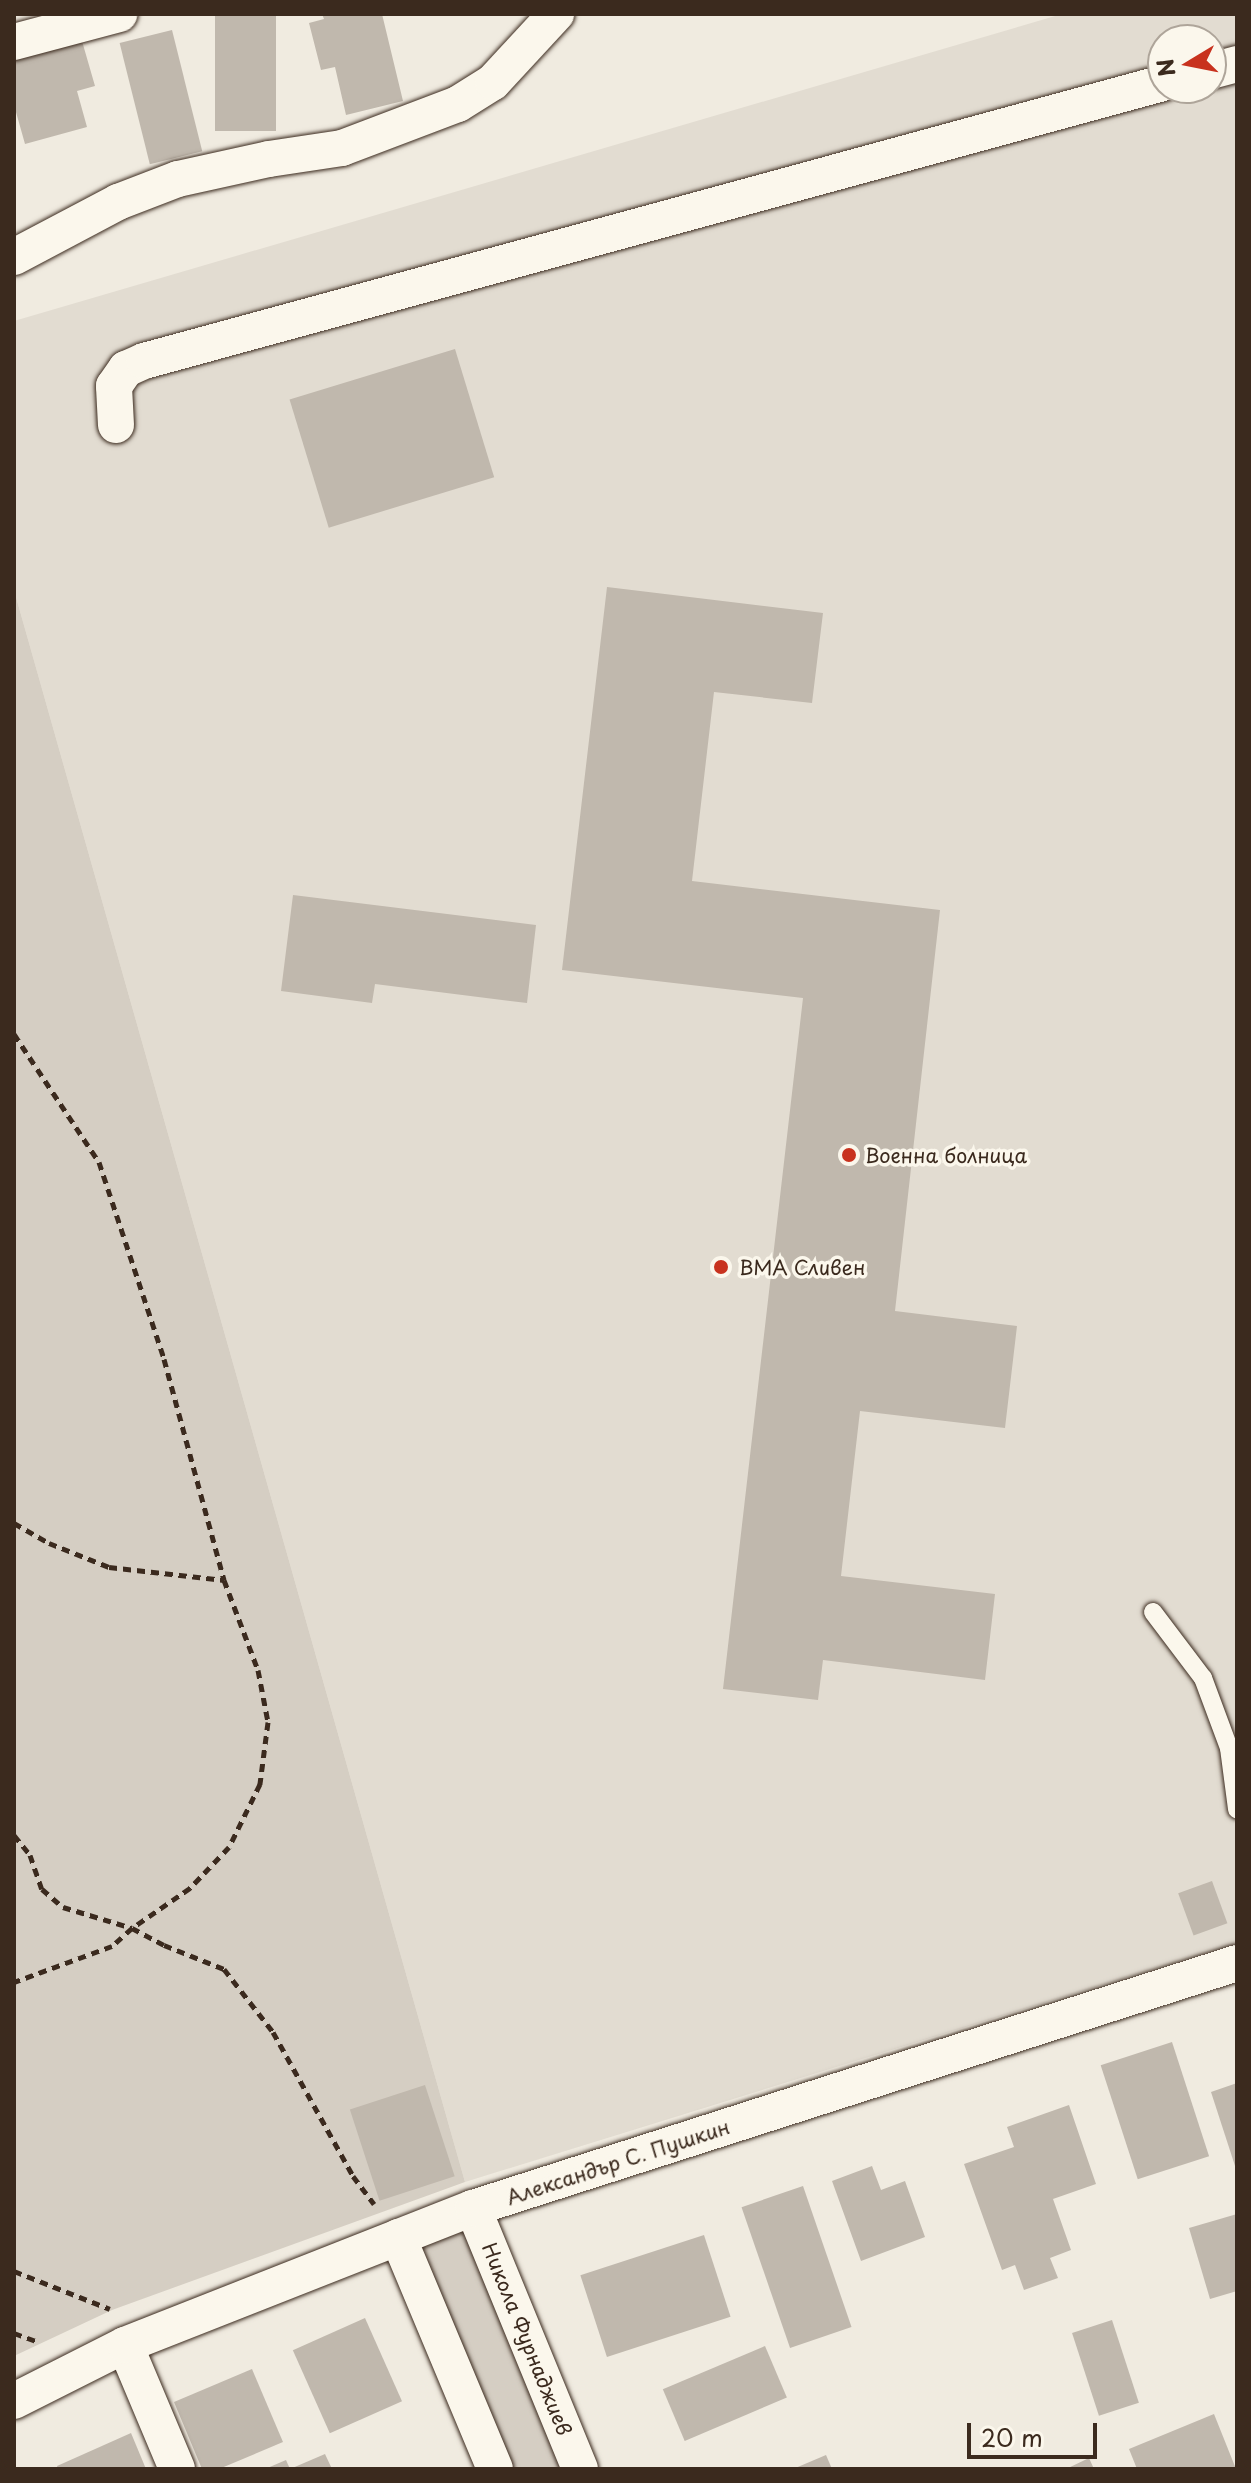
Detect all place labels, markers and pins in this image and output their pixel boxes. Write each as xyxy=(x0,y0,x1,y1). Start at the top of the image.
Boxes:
place label: Военна болница xyxy=(865,1143,1027,1167)
marker: Военна болница xyxy=(840,1146,858,1164)
place label: ВМА Сливен xyxy=(739,1255,864,1279)
marker: ВМА Сливен xyxy=(710,1256,732,1278)

